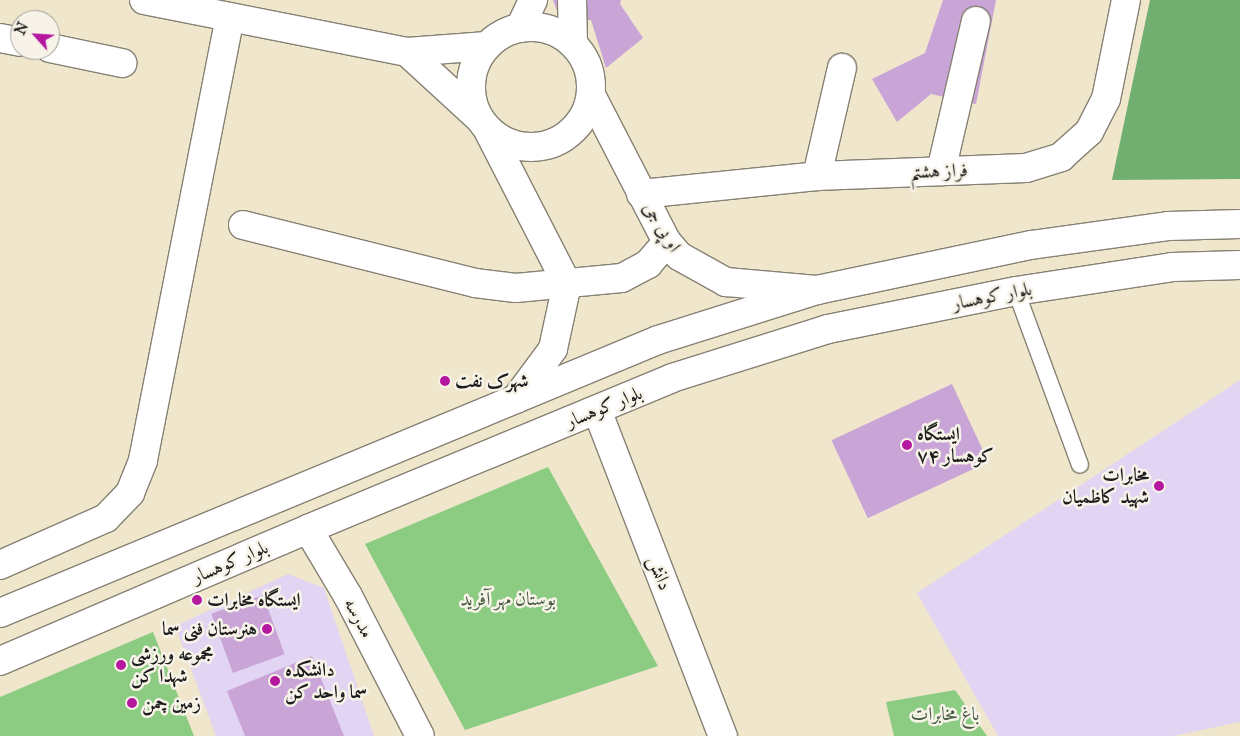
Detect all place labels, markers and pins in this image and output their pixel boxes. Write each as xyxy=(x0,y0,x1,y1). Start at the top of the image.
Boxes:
place label: شهرک نفت xyxy=(455,370,529,392)
marker: شهرک نفت xyxy=(439,375,451,387)
place label: ایستگاه ۷۴ کوهسار xyxy=(917,423,994,467)
marker: ایستگاه ۷۴ کوهسار xyxy=(901,439,913,451)
place label: مخابرات شهید کاظمیان xyxy=(1062,464,1149,508)
marker: مخابرات شهید کاظمیان xyxy=(1153,480,1165,492)
place label: ایستگاه مخابرات xyxy=(207,589,301,611)
marker: ایستگاه مخابرات xyxy=(191,594,203,606)
place label: هنرستان فنی سما xyxy=(162,618,257,640)
marker: هنرستان فنی سما xyxy=(261,623,273,635)
place label: مجموعه ورزشی شهدا کن xyxy=(131,643,213,687)
marker: مجموعه ورزشی شهدا کن xyxy=(115,659,127,671)
place label: دانشکده سما واحد کن xyxy=(285,659,367,703)
marker: دانشکده سما واحد کن xyxy=(269,675,281,687)
place label: زمین چمن xyxy=(142,692,201,714)
marker: زمین چمن xyxy=(126,697,138,709)

